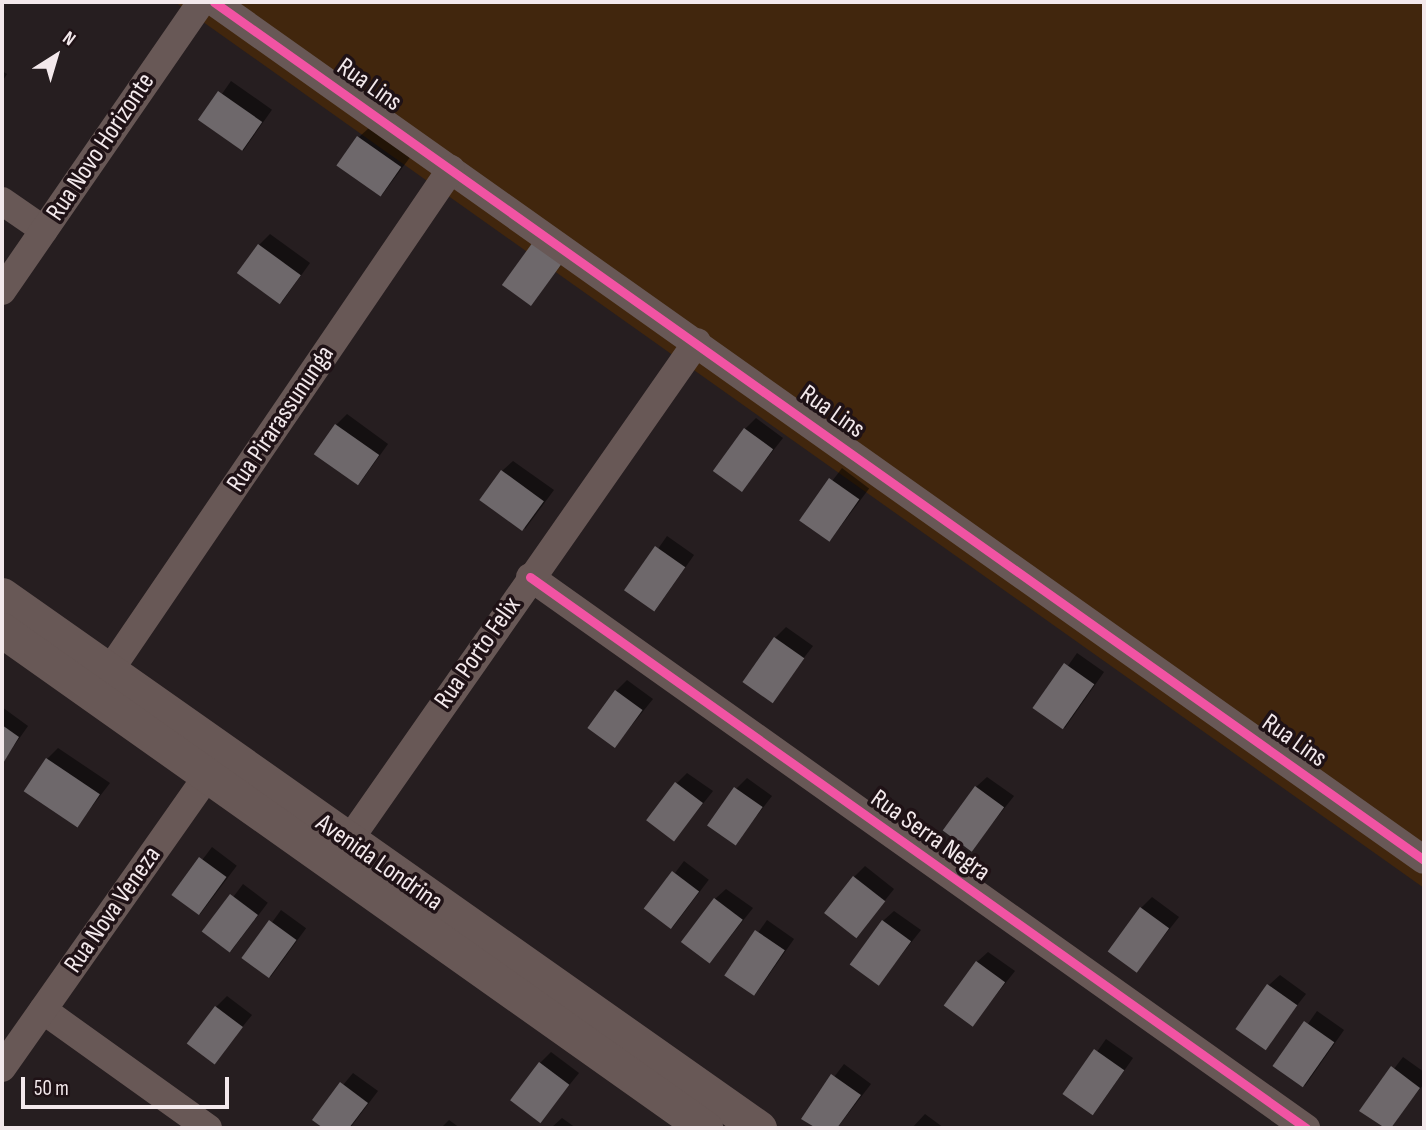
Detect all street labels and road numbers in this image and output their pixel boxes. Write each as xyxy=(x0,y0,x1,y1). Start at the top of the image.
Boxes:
street label: Rua Lins xyxy=(331,52,407,118)
street label: Rua Novo Horizonte xyxy=(40,67,162,227)
street label: Rua Pirarassununga xyxy=(221,340,341,498)
street label: Rua Lins xyxy=(794,379,870,445)
street label: Rua Porto Felix xyxy=(428,591,528,715)
street label: Rua Lins xyxy=(1256,708,1332,774)
street label: Rua Serra Negra xyxy=(864,784,996,888)
street label: Avenida Londrina xyxy=(310,808,448,918)
street label: Rua Nova Veneza xyxy=(58,841,168,979)

